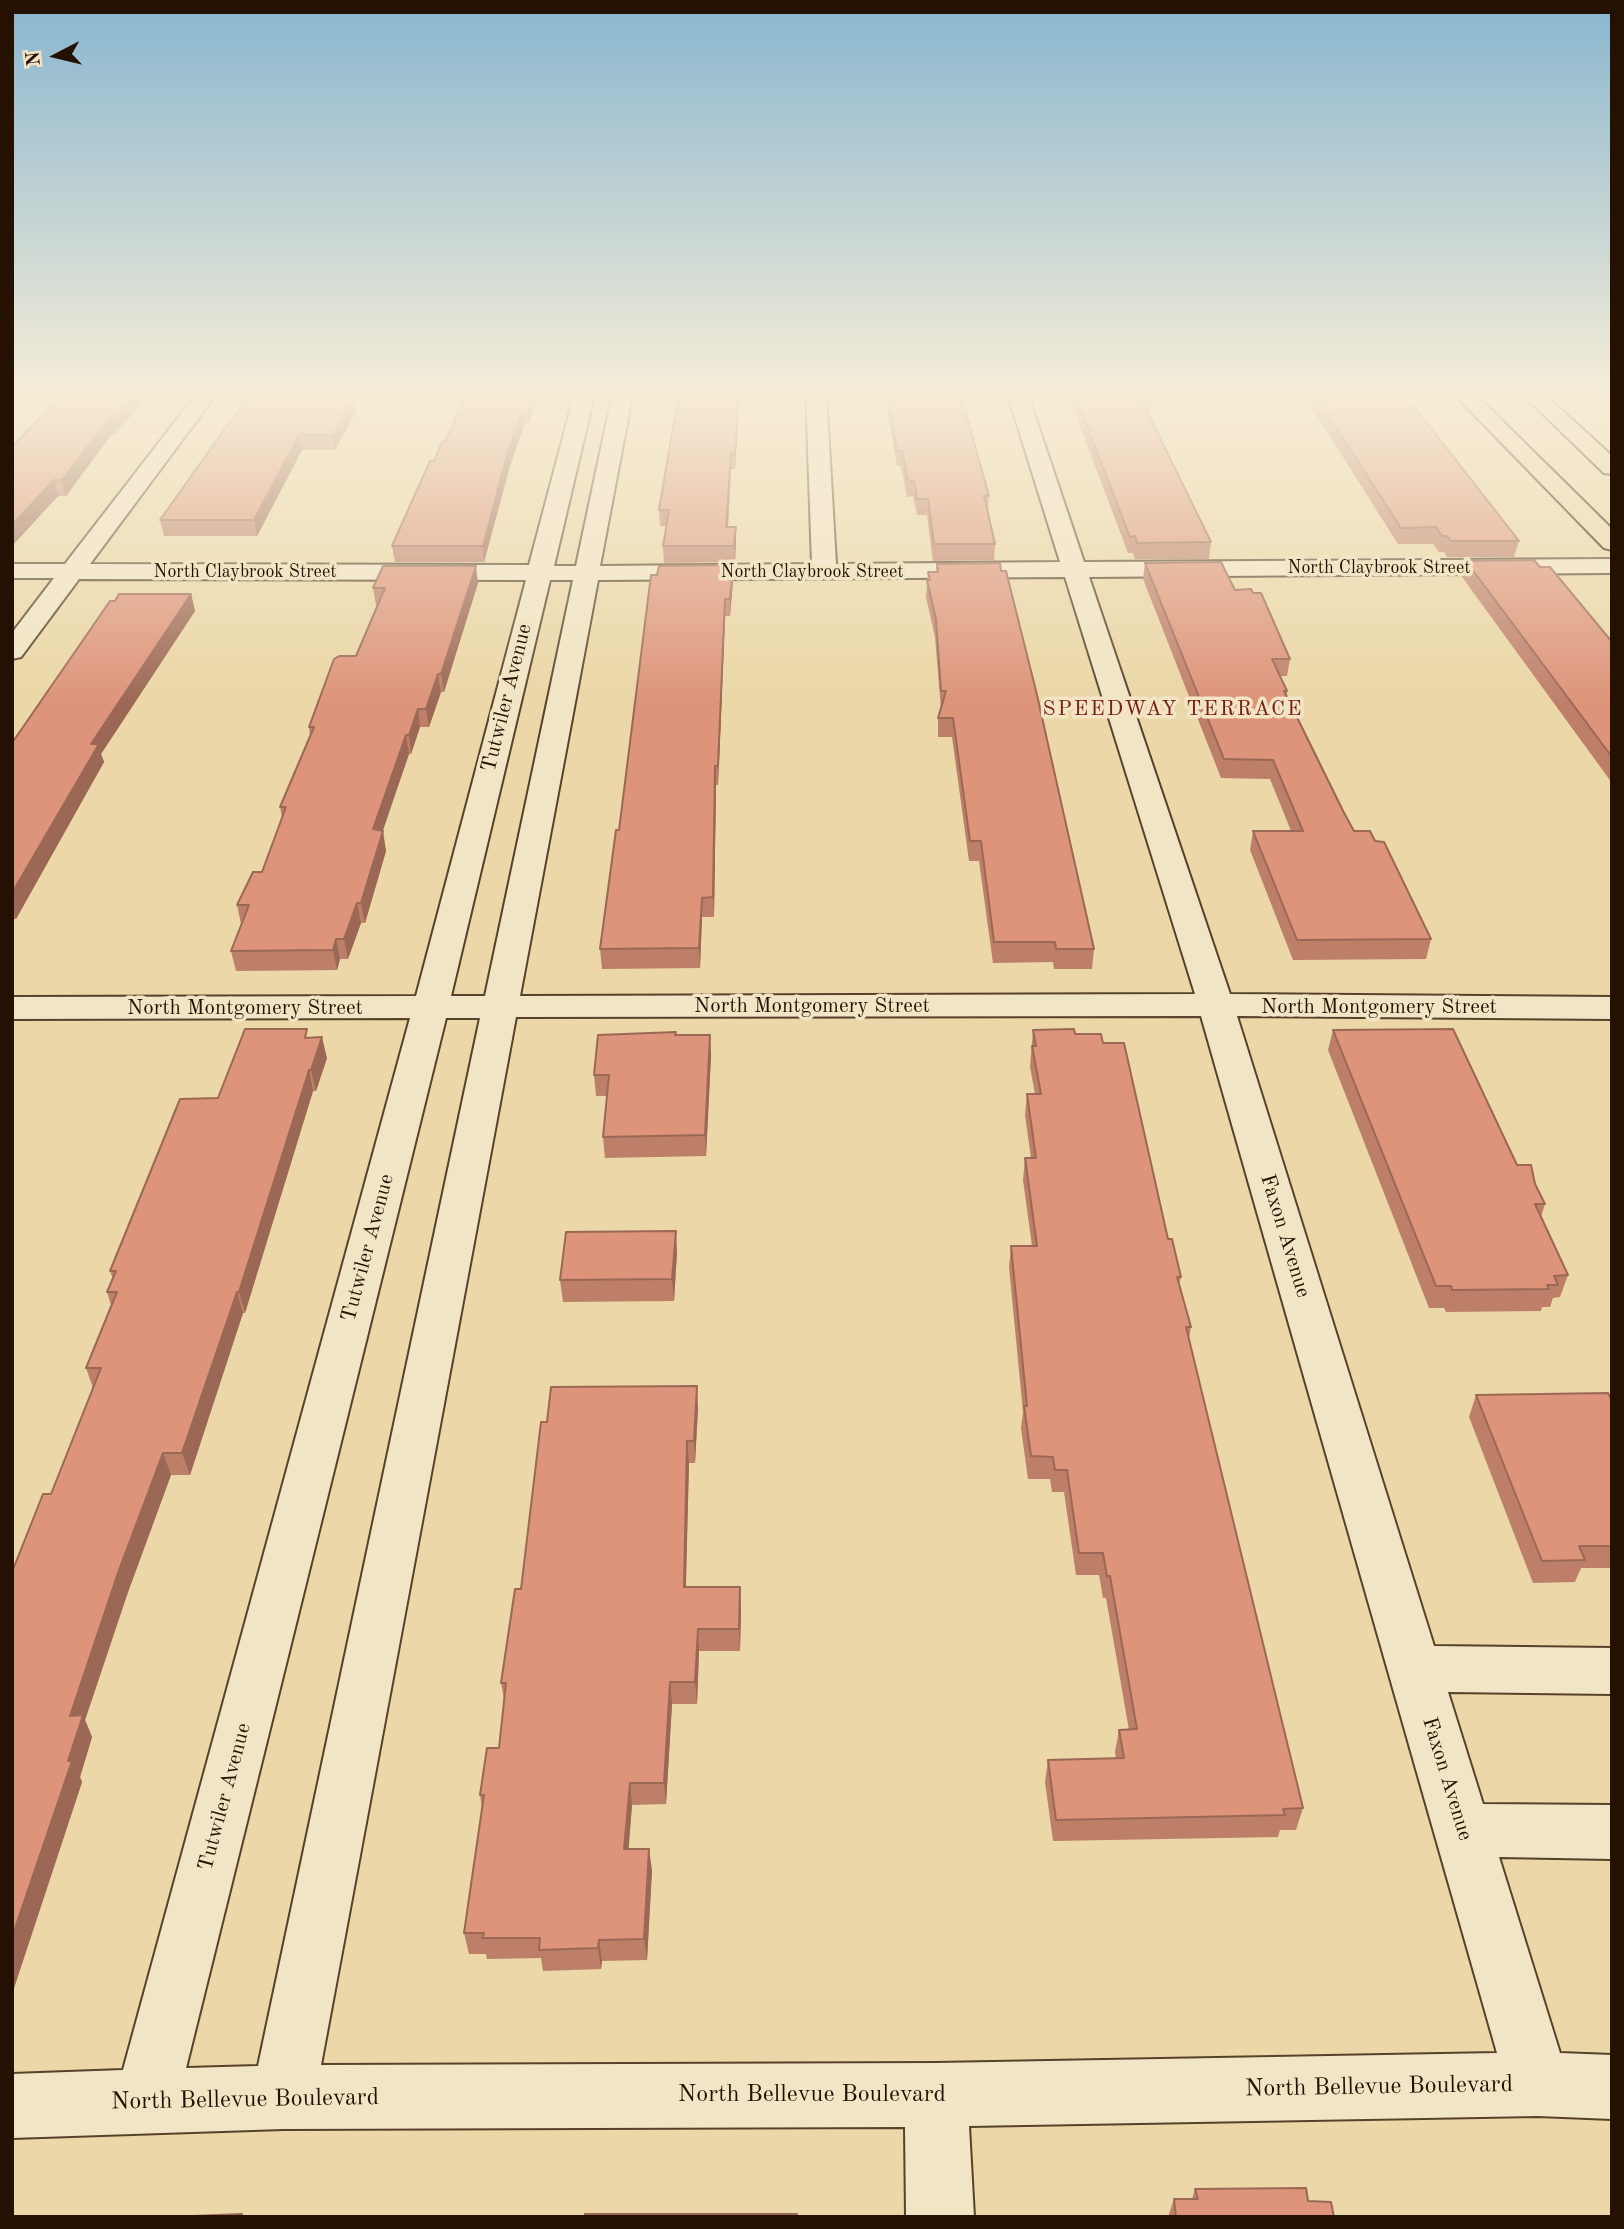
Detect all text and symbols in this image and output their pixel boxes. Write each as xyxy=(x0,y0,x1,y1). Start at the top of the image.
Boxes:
north arrow xyxy=(21,21,91,91)
text: N xyxy=(24,50,45,67)
street label: North Claybrook Street xyxy=(1288,557,1470,579)
street label: North Claybrook Street xyxy=(154,561,336,583)
street label: North Claybrook Street xyxy=(721,561,903,583)
street label: Tutwiler Avenue xyxy=(476,621,538,775)
district label: SPEEDWAY TERRACE xyxy=(1045,696,1301,722)
street label: North Montgomery Street xyxy=(694,993,930,1019)
street label: North Montgomery Street xyxy=(1261,994,1497,1020)
street label: North Montgomery Street xyxy=(127,995,363,1021)
street label: Tutwiler Avenue xyxy=(336,1171,400,1325)
street label: Faxon Avenue xyxy=(1254,1171,1316,1301)
street label: Faxon Avenue xyxy=(1416,1714,1478,1844)
street label: Tutwiler Avenue xyxy=(193,1720,257,1874)
street label: North Bellevue Boulevard xyxy=(1245,2070,1513,2104)
street label: North Bellevue Boulevard xyxy=(678,2081,946,2109)
street label: North Bellevue Boulevard xyxy=(111,2083,379,2117)

